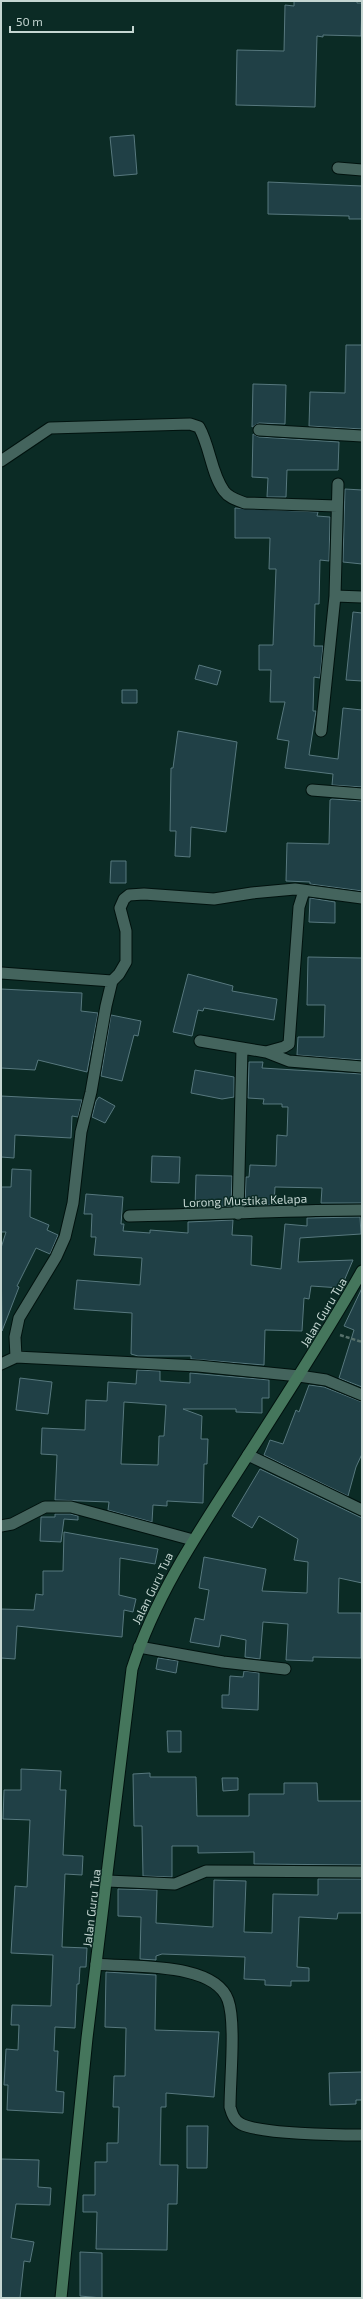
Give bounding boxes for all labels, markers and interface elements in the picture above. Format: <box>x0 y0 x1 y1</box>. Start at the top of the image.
scale bar <box>10 8 133 34</box>
text: 50 m <box>16 14 43 28</box>
street label: Lorong Mustika Kelapa <box>183 1191 307 1209</box>
street label: Jalan Guru Tua <box>297 1275 349 1349</box>
street label: Jalan Guru Tua <box>129 1550 175 1626</box>
street label: Jalan Guru Tua <box>79 1868 103 1948</box>

